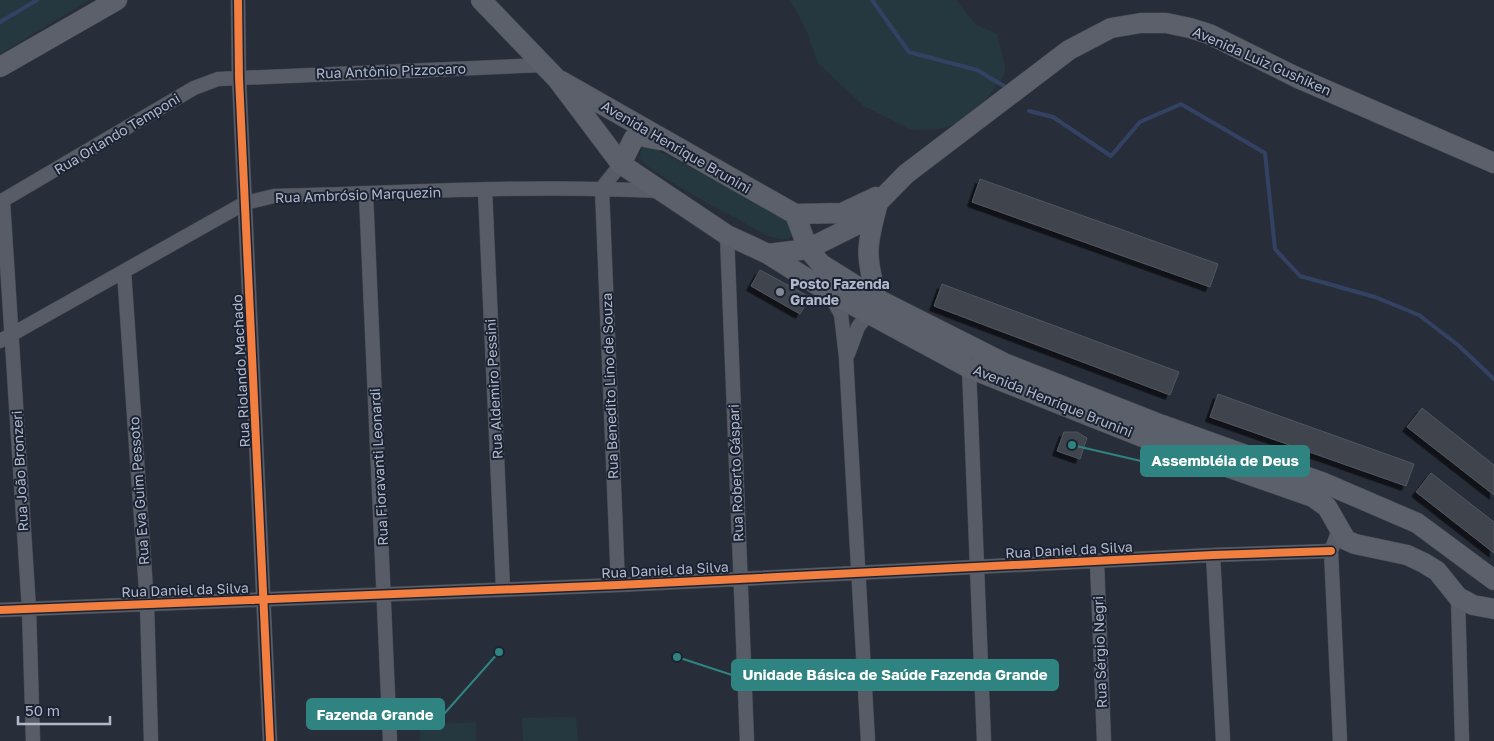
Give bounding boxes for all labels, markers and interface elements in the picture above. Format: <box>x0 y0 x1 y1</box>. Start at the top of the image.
street label: Avenida Luiz Gushiken <box>1190 22 1334 99</box>
street label: Rua Antônio Pizzocaro <box>316 59 466 82</box>
street label: Rua Orlando Temponi <box>51 89 183 178</box>
street label: Avenida Henrique Brunini <box>598 97 754 196</box>
street label: Rua Ambrósio Marquezin <box>275 183 441 206</box>
place label: Posto Fazenda Grande <box>790 275 890 308</box>
marker: Posto Fazenda Grande <box>774 286 786 298</box>
street label: Rua Benedito Lino de Souza <box>598 292 621 480</box>
street label: Rua Riolando Machado <box>228 294 253 448</box>
street label: Rua Aldemiro Pessini <box>481 318 506 460</box>
street label: Avenida Henrique Brunini <box>971 361 1135 440</box>
street label: Rua Fioravanti Leonardi <box>366 388 391 546</box>
street label: Rua Roberto Gáspari <box>725 404 746 542</box>
street label: Rua João Bronzeri <box>8 410 31 532</box>
street label: Rua Eva Guim Pessoto <box>125 416 152 566</box>
callout: Assembléia de Deus <box>1141 446 1309 476</box>
text: Assembléia de Deus <box>1151 451 1299 469</box>
street label: Rua Daniel da Silva <box>1005 538 1133 561</box>
street label: Rua Daniel da Silva <box>601 558 729 581</box>
street label: Rua Daniel da Silva <box>121 579 249 600</box>
street label: Rua Sérgio Negri <box>1089 596 1110 708</box>
callout: Unidade Básica de Saúde Fazenda Grande <box>732 660 1058 690</box>
text: Unidade Básica de Saúde Fazenda Grande <box>742 665 1048 683</box>
scale bar <box>18 694 110 726</box>
callout: Fazenda Grande <box>307 699 444 729</box>
text: 50 m <box>25 701 60 719</box>
text: Fazenda Grande <box>316 705 434 723</box>

